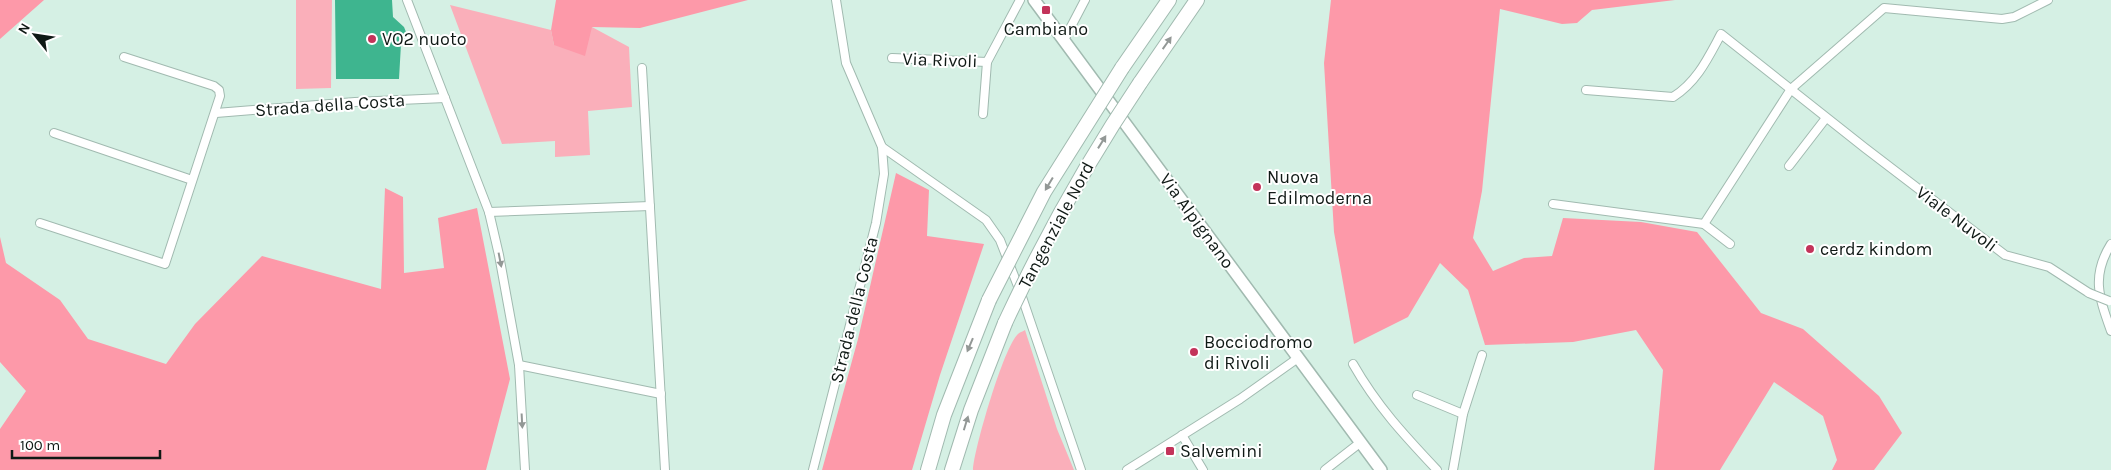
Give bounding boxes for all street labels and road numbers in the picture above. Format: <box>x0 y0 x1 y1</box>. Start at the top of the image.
street label: Via Rivoli <box>902 48 978 72</box>
street label: Strada della Costa <box>254 89 406 121</box>
street label: Tangenziale Nord <box>1013 158 1099 292</box>
street label: Via Alpignano <box>1155 169 1239 273</box>
street label: Viale Nuvoli <box>1912 181 2002 257</box>
street label: Strada della Costa <box>825 235 883 385</box>

